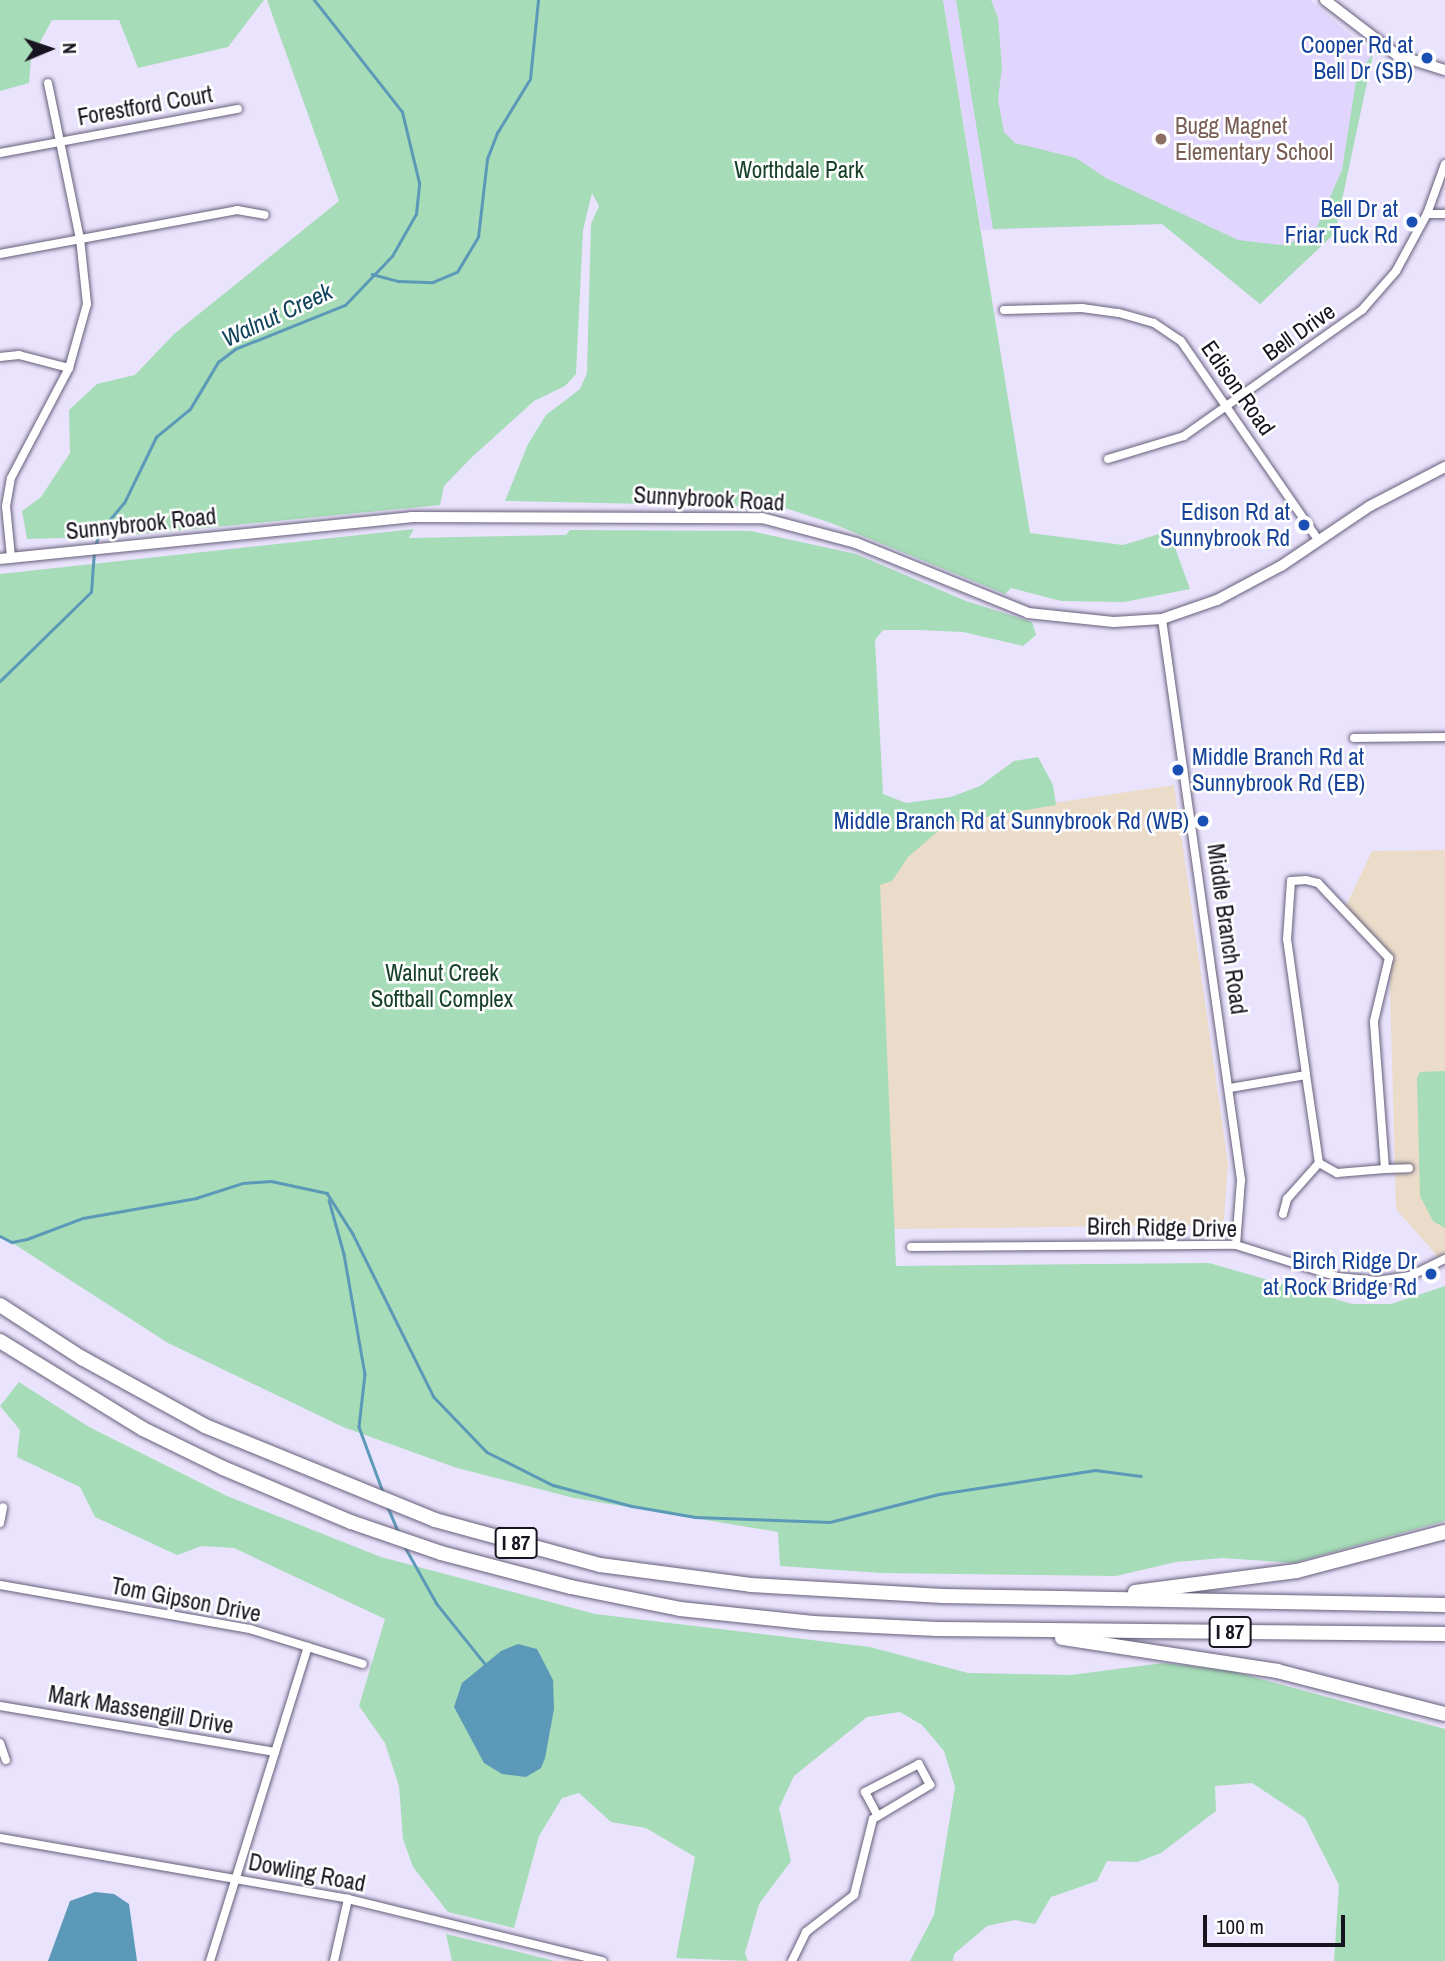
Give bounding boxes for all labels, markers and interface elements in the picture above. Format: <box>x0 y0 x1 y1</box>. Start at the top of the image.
north arrow <box>14 14 84 84</box>
place label: Cooper Rd at Bell Dr (SB) <box>1301 31 1413 85</box>
text: N <box>57 42 83 54</box>
marker: Cooper Rd at Bell Dr (SB) <box>1419 50 1435 66</box>
street label: Forestford Court <box>75 81 215 131</box>
place label: Bugg Magnet Elementary School <box>1175 112 1333 166</box>
marker: Bugg Magnet Elementary School <box>1153 131 1169 147</box>
park label: Worthdale Park <box>734 156 864 184</box>
place label: Bell Dr at Friar Tuck Rd <box>1284 195 1398 249</box>
marker: Bell Dr at Friar Tuck Rd <box>1404 214 1420 230</box>
water label: Walnut Creek <box>217 277 337 353</box>
street label: Bell Drive <box>1258 297 1340 367</box>
street label: Edison Road <box>1195 335 1281 441</box>
street label: Sunnybrook Road <box>633 481 785 517</box>
place label: Edison Rd at Sunnybrook Rd <box>1160 498 1290 552</box>
street label: Sunnybrook Road <box>64 502 218 546</box>
marker: Edison Rd at Sunnybrook Rd <box>1296 517 1312 533</box>
place label: Middle Branch Rd at Sunnybrook Rd (EB) <box>1192 743 1365 797</box>
marker: Middle Branch Rd at Sunnybrook Rd (EB) <box>1170 762 1186 778</box>
place label: Middle Branch Rd at Sunnybrook Rd (WB) <box>834 807 1189 835</box>
marker: Middle Branch Rd at Sunnybrook Rd (WB) <box>1195 813 1211 829</box>
street label: Middle Branch Road <box>1201 842 1253 1016</box>
park label: Walnut Creek Softball Complex <box>371 959 513 1013</box>
street label: Birch Ridge Drive <box>1087 1213 1237 1243</box>
place label: Birch Ridge Dr at Rock Bridge Rd <box>1263 1247 1417 1301</box>
marker: Birch Ridge Dr at Rock Bridge Rd <box>1423 1266 1439 1282</box>
road number: I 87 <box>493 1526 539 1560</box>
street label: Tom Gipson Drive <box>109 1572 263 1628</box>
road number: I 87 <box>1207 1614 1253 1650</box>
street label: Mark Massengill Drive <box>46 1680 236 1740</box>
street label: Dowling Road <box>246 1848 368 1898</box>
scale bar <box>1207 1902 1349 1946</box>
text: 100 m <box>1216 1912 1264 1941</box>

